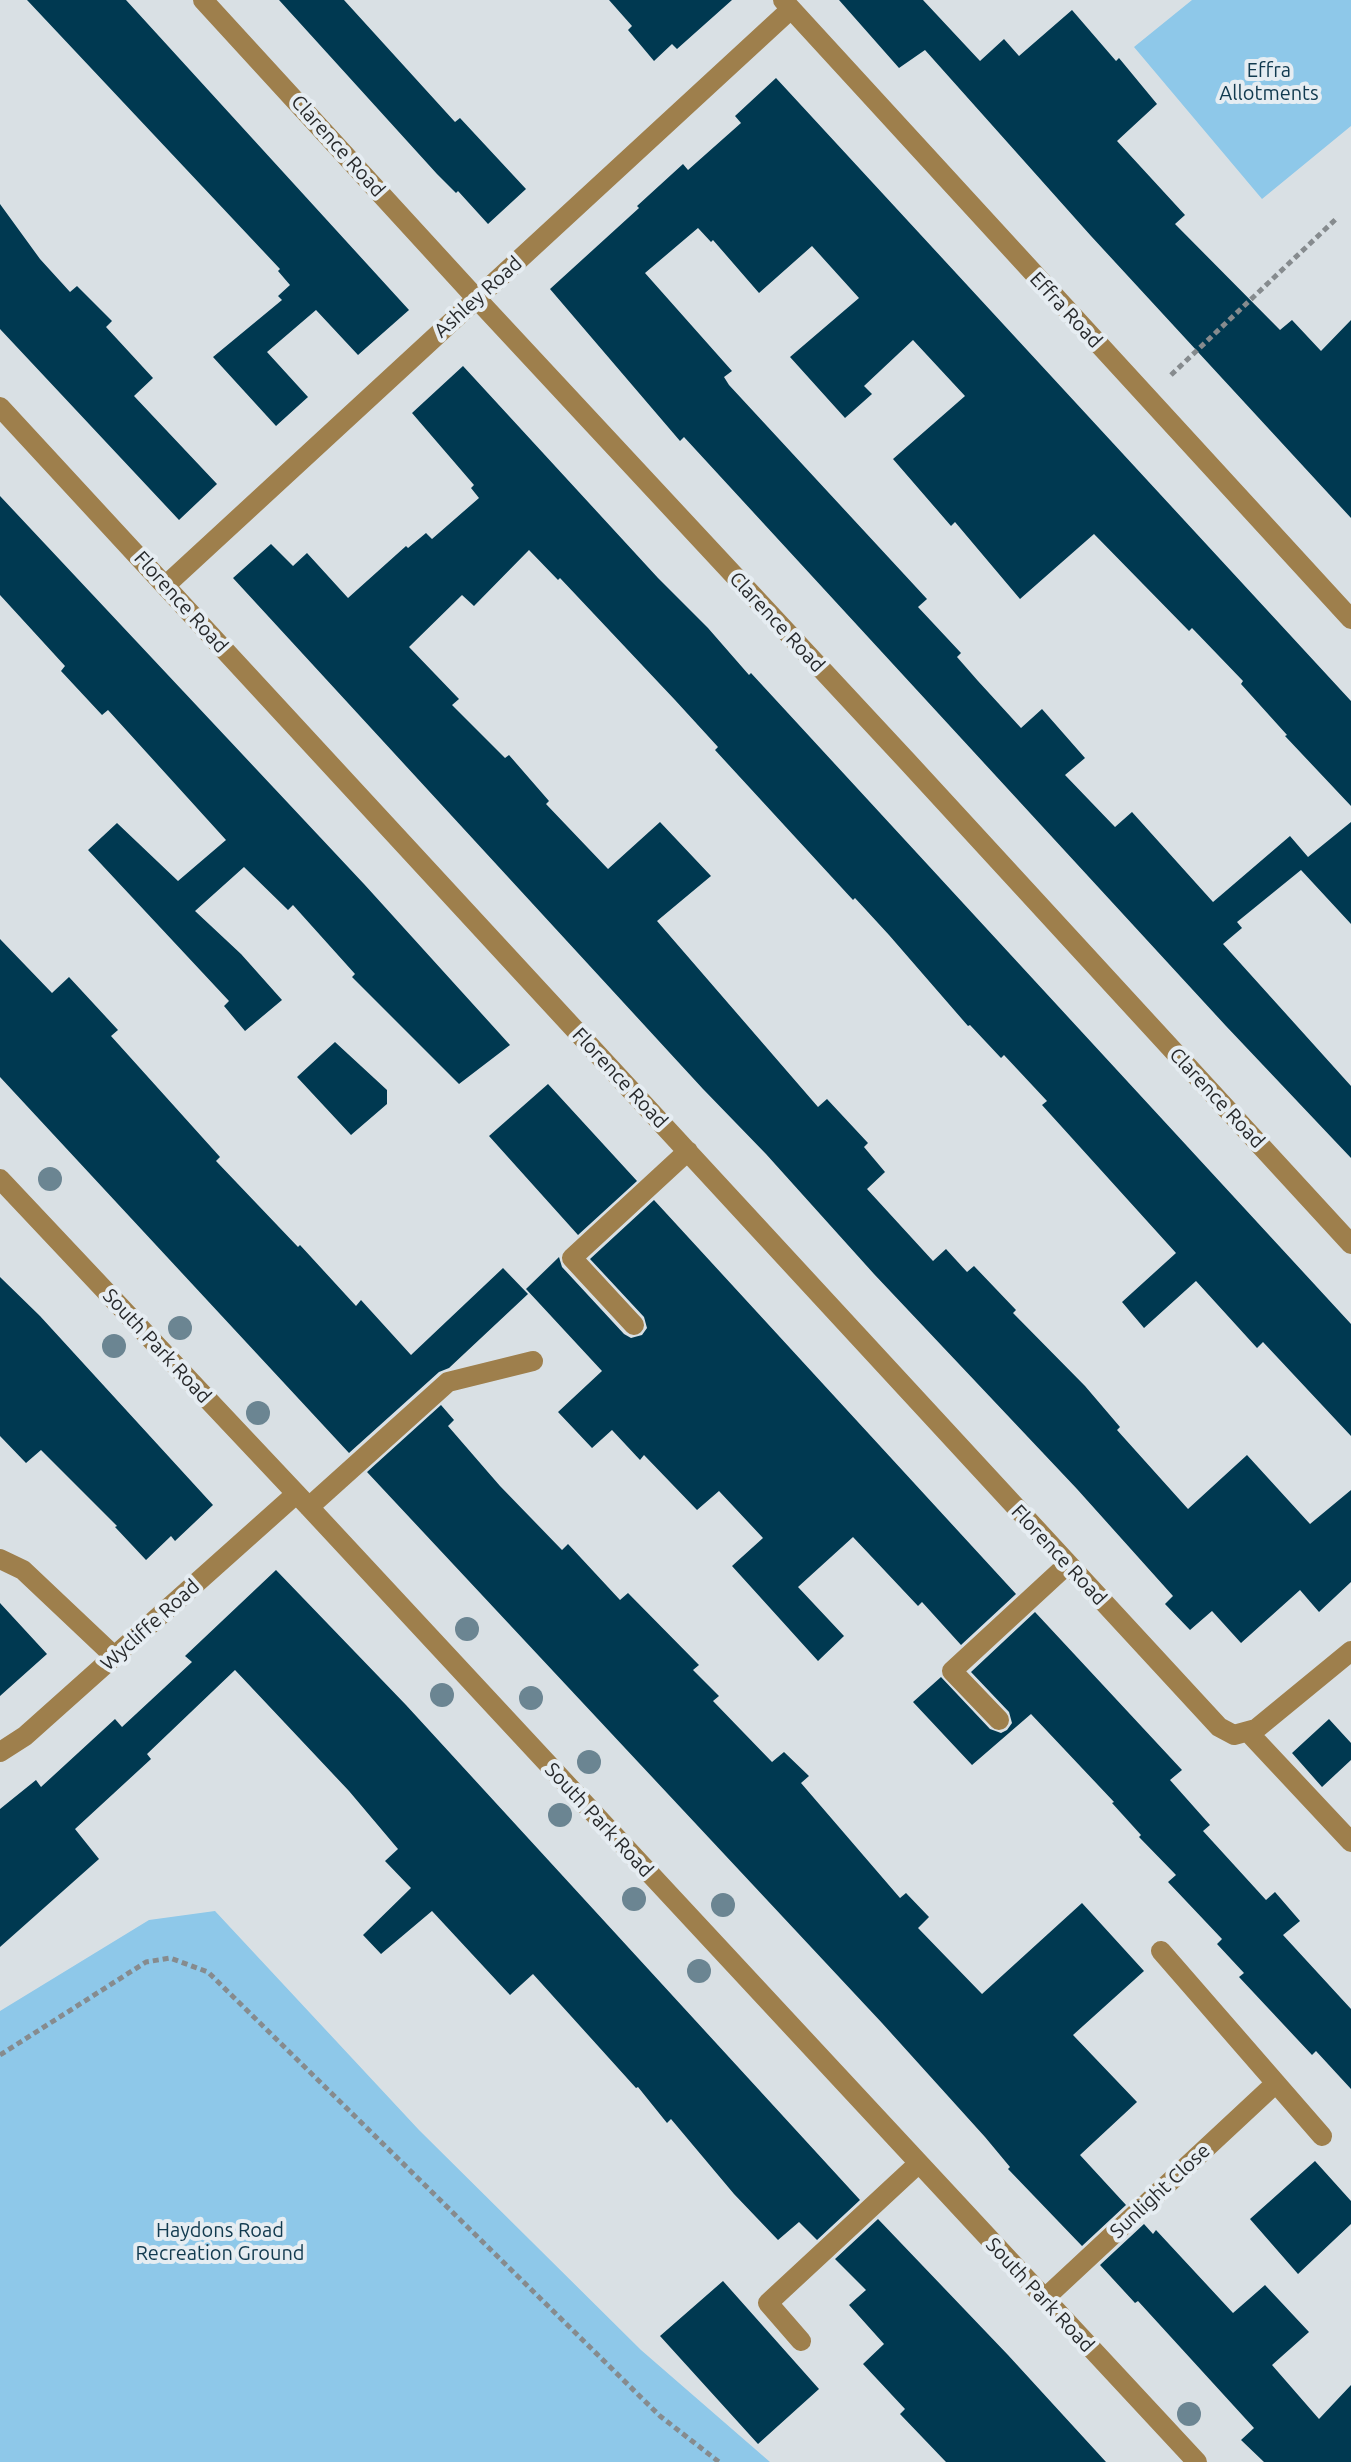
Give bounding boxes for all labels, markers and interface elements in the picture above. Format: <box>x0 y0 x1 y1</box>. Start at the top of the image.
park label: Effra Allotments <box>1219 58 1319 105</box>
street label: Clarence Road <box>286 90 390 202</box>
street label: Ashley Road <box>429 251 527 343</box>
street label: Effra Road <box>1025 267 1107 353</box>
street label: Florence Road <box>129 546 233 658</box>
street label: Clarence Road <box>724 567 830 677</box>
street label: Florence Road <box>567 1023 673 1133</box>
street label: Clarence Road <box>1164 1043 1270 1153</box>
street label: South Park Road <box>98 1284 216 1408</box>
street label: Florence Road <box>1006 1500 1112 1610</box>
street label: Wycliffe Road <box>96 1574 204 1676</box>
street label: South Park Road <box>540 1758 658 1882</box>
street label: Sunlight Close <box>1105 2139 1215 2243</box>
park label: Haydons Road Recreation Ground <box>135 2218 305 2265</box>
street label: South Park Road <box>981 2233 1099 2357</box>

